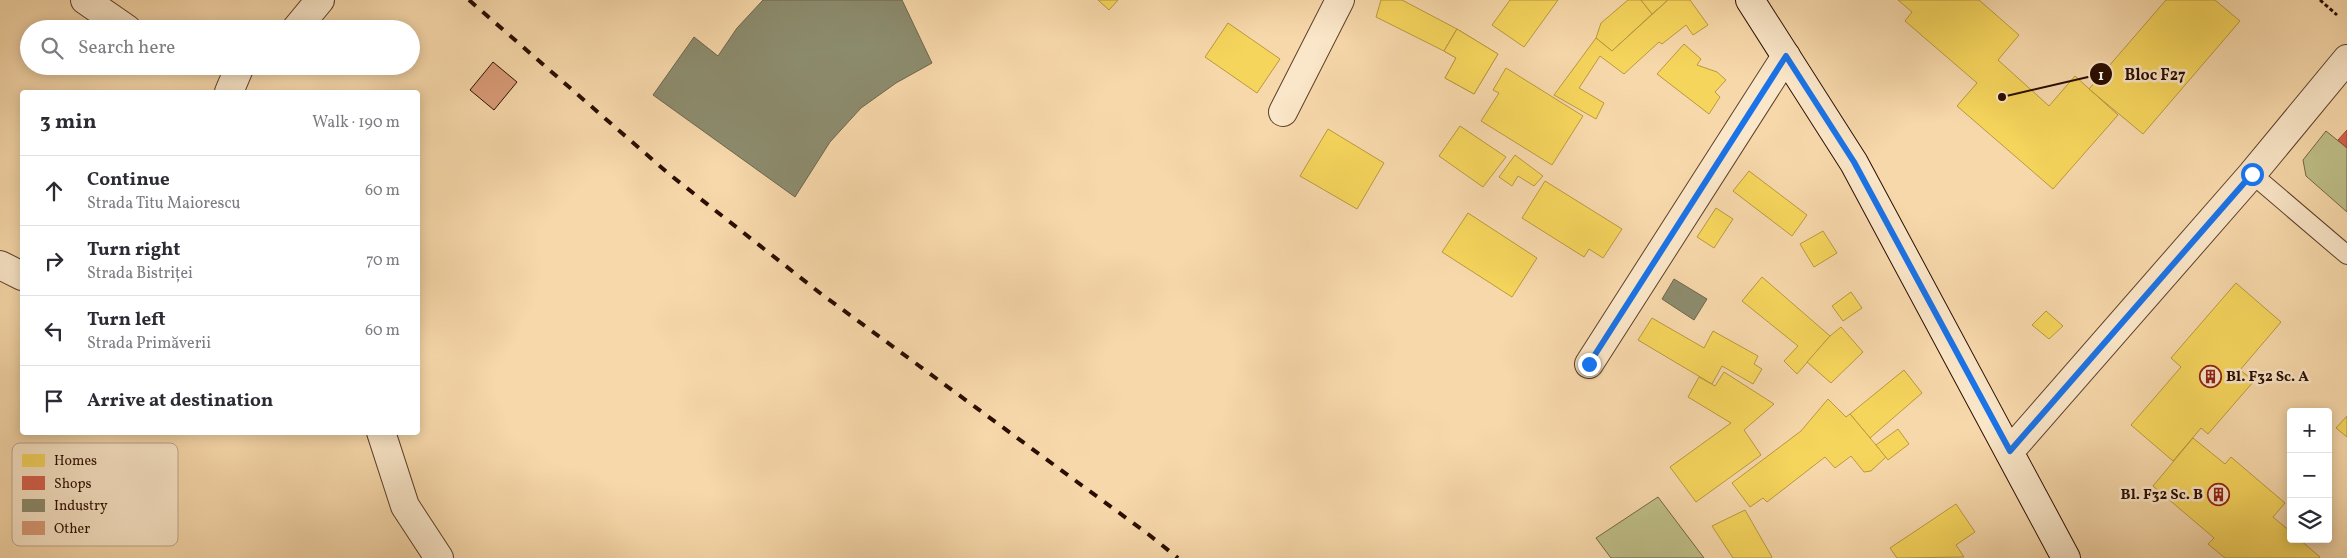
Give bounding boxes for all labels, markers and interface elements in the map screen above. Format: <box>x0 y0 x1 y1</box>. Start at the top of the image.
search box <box>20 20 420 75</box>
icon: search <box>38 34 66 62</box>
text: Search here <box>78 35 175 61</box>
callout: Bloc F27 <box>2089 59 2195 90</box>
text: Bloc F27 <box>2124 65 2186 87</box>
text: 1 <box>2098 66 2104 87</box>
text: 3 min <box>40 108 96 137</box>
text: Walk · 190 m <box>312 112 400 134</box>
route start <box>2241 163 2264 186</box>
text: Continue <box>87 167 170 193</box>
icon: ahead <box>40 177 68 205</box>
text: 60 m <box>365 180 400 202</box>
text: Strada Titu Maiorescu <box>87 193 241 215</box>
text: Turn right <box>87 237 180 263</box>
icon: right <box>40 247 68 275</box>
text: 70 m <box>366 250 400 272</box>
text: Strada Bistriței <box>87 263 193 285</box>
text: Turn left <box>87 307 166 333</box>
icon: left <box>40 317 68 345</box>
text: 60 m <box>365 320 400 342</box>
text: Strada Primăverii <box>87 333 211 355</box>
route end <box>1578 353 1601 376</box>
building icon: Bl. F32 Sc. A <box>2198 364 2222 388</box>
place label: Bl. F32 Sc. A <box>2226 367 2309 388</box>
icon: arrive <box>40 387 68 415</box>
text: Arrive at destination <box>87 388 273 414</box>
map controls <box>2287 408 2332 543</box>
button: + <box>2287 408 2332 453</box>
legend <box>12 443 178 546</box>
text: Homes <box>54 452 97 471</box>
button: − <box>2287 453 2332 498</box>
text: Shops <box>54 475 92 494</box>
building icon: Bl. F32 Sc. B <box>2207 482 2231 506</box>
place label: Bl. F32 Sc. B <box>2121 485 2203 506</box>
text: Industry <box>54 497 108 516</box>
button: layers <box>2287 498 2332 543</box>
text: Other <box>54 520 90 539</box>

